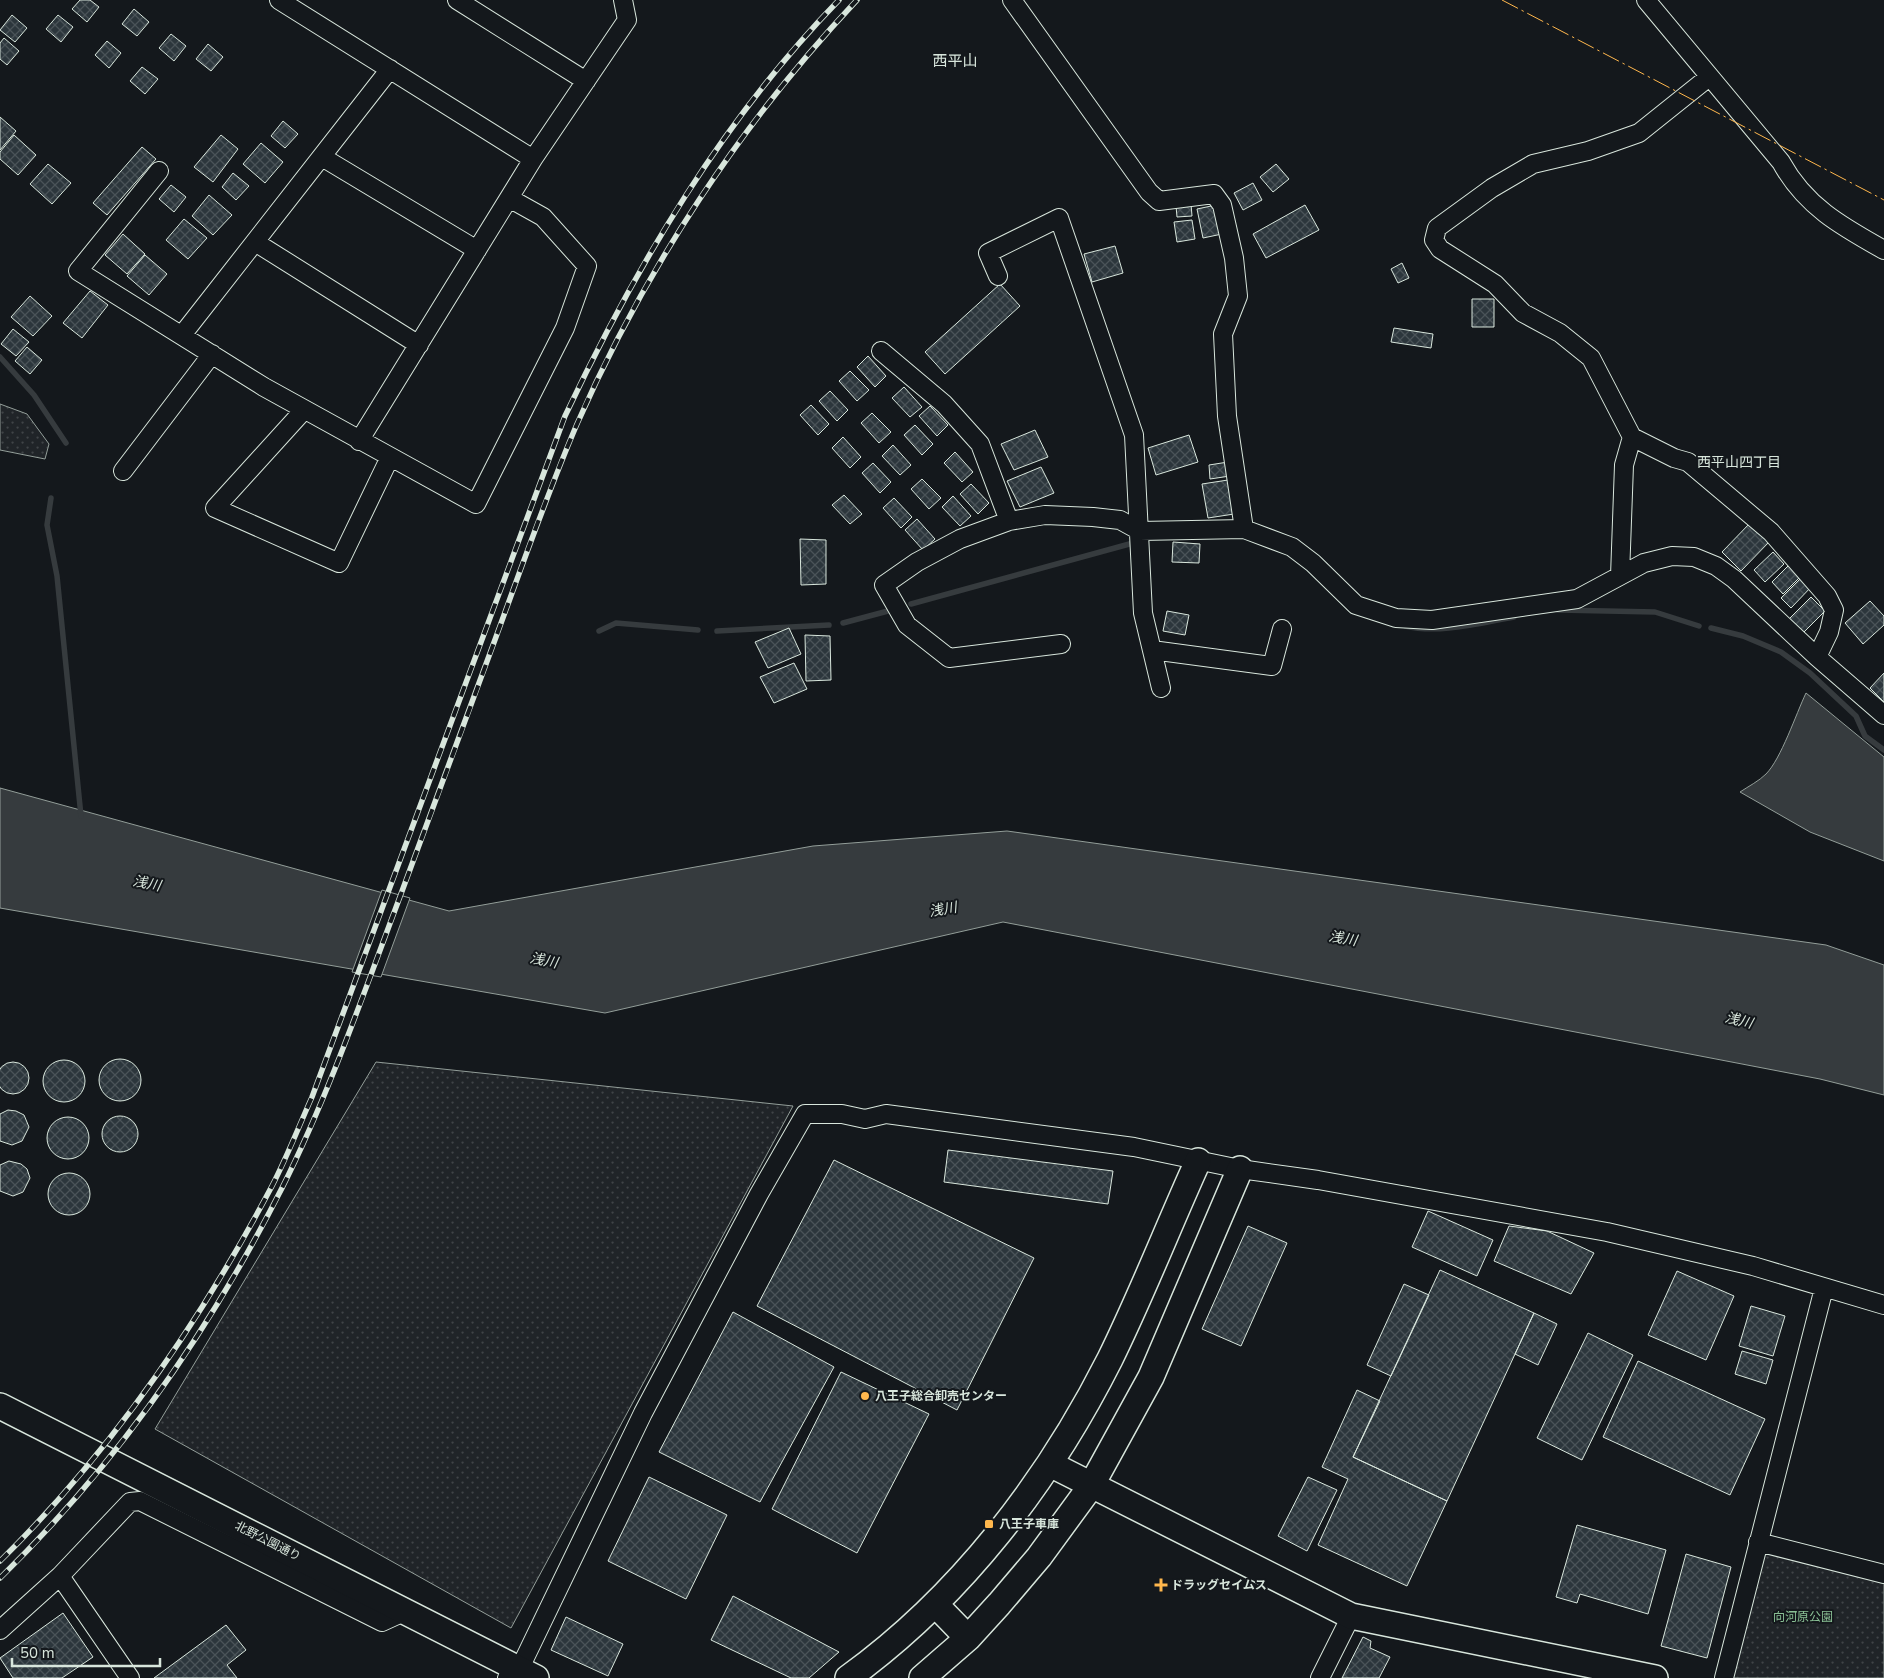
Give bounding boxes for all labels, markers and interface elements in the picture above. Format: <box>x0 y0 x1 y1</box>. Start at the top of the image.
district label: 西平山 <box>932 51 978 71</box>
district label: 西平山四丁目 <box>1697 453 1781 472</box>
water label: 浅川 <box>131 871 164 896</box>
water label: 浅川 <box>928 897 960 921</box>
water label: 浅川 <box>1327 927 1360 951</box>
water label: 浅川 <box>528 948 561 973</box>
water label: 浅川 <box>1723 1008 1757 1034</box>
place label: 八王子総合卸売センター <box>875 1388 1007 1404</box>
marker: 八王子総合卸売センター <box>859 1390 871 1402</box>
place label: 八王子車庫 <box>999 1516 1059 1532</box>
street label: 北野公園通り <box>232 1518 304 1564</box>
marker: 八王子車庫 <box>983 1518 995 1530</box>
place label: ドラッグセイムス <box>1171 1577 1267 1593</box>
marker: ドラッグセイムス <box>1155 1579 1167 1591</box>
park label: 向河原公園 <box>1773 1609 1833 1625</box>
scale bar <box>12 1636 160 1668</box>
text: 50 m <box>20 1643 55 1663</box>

